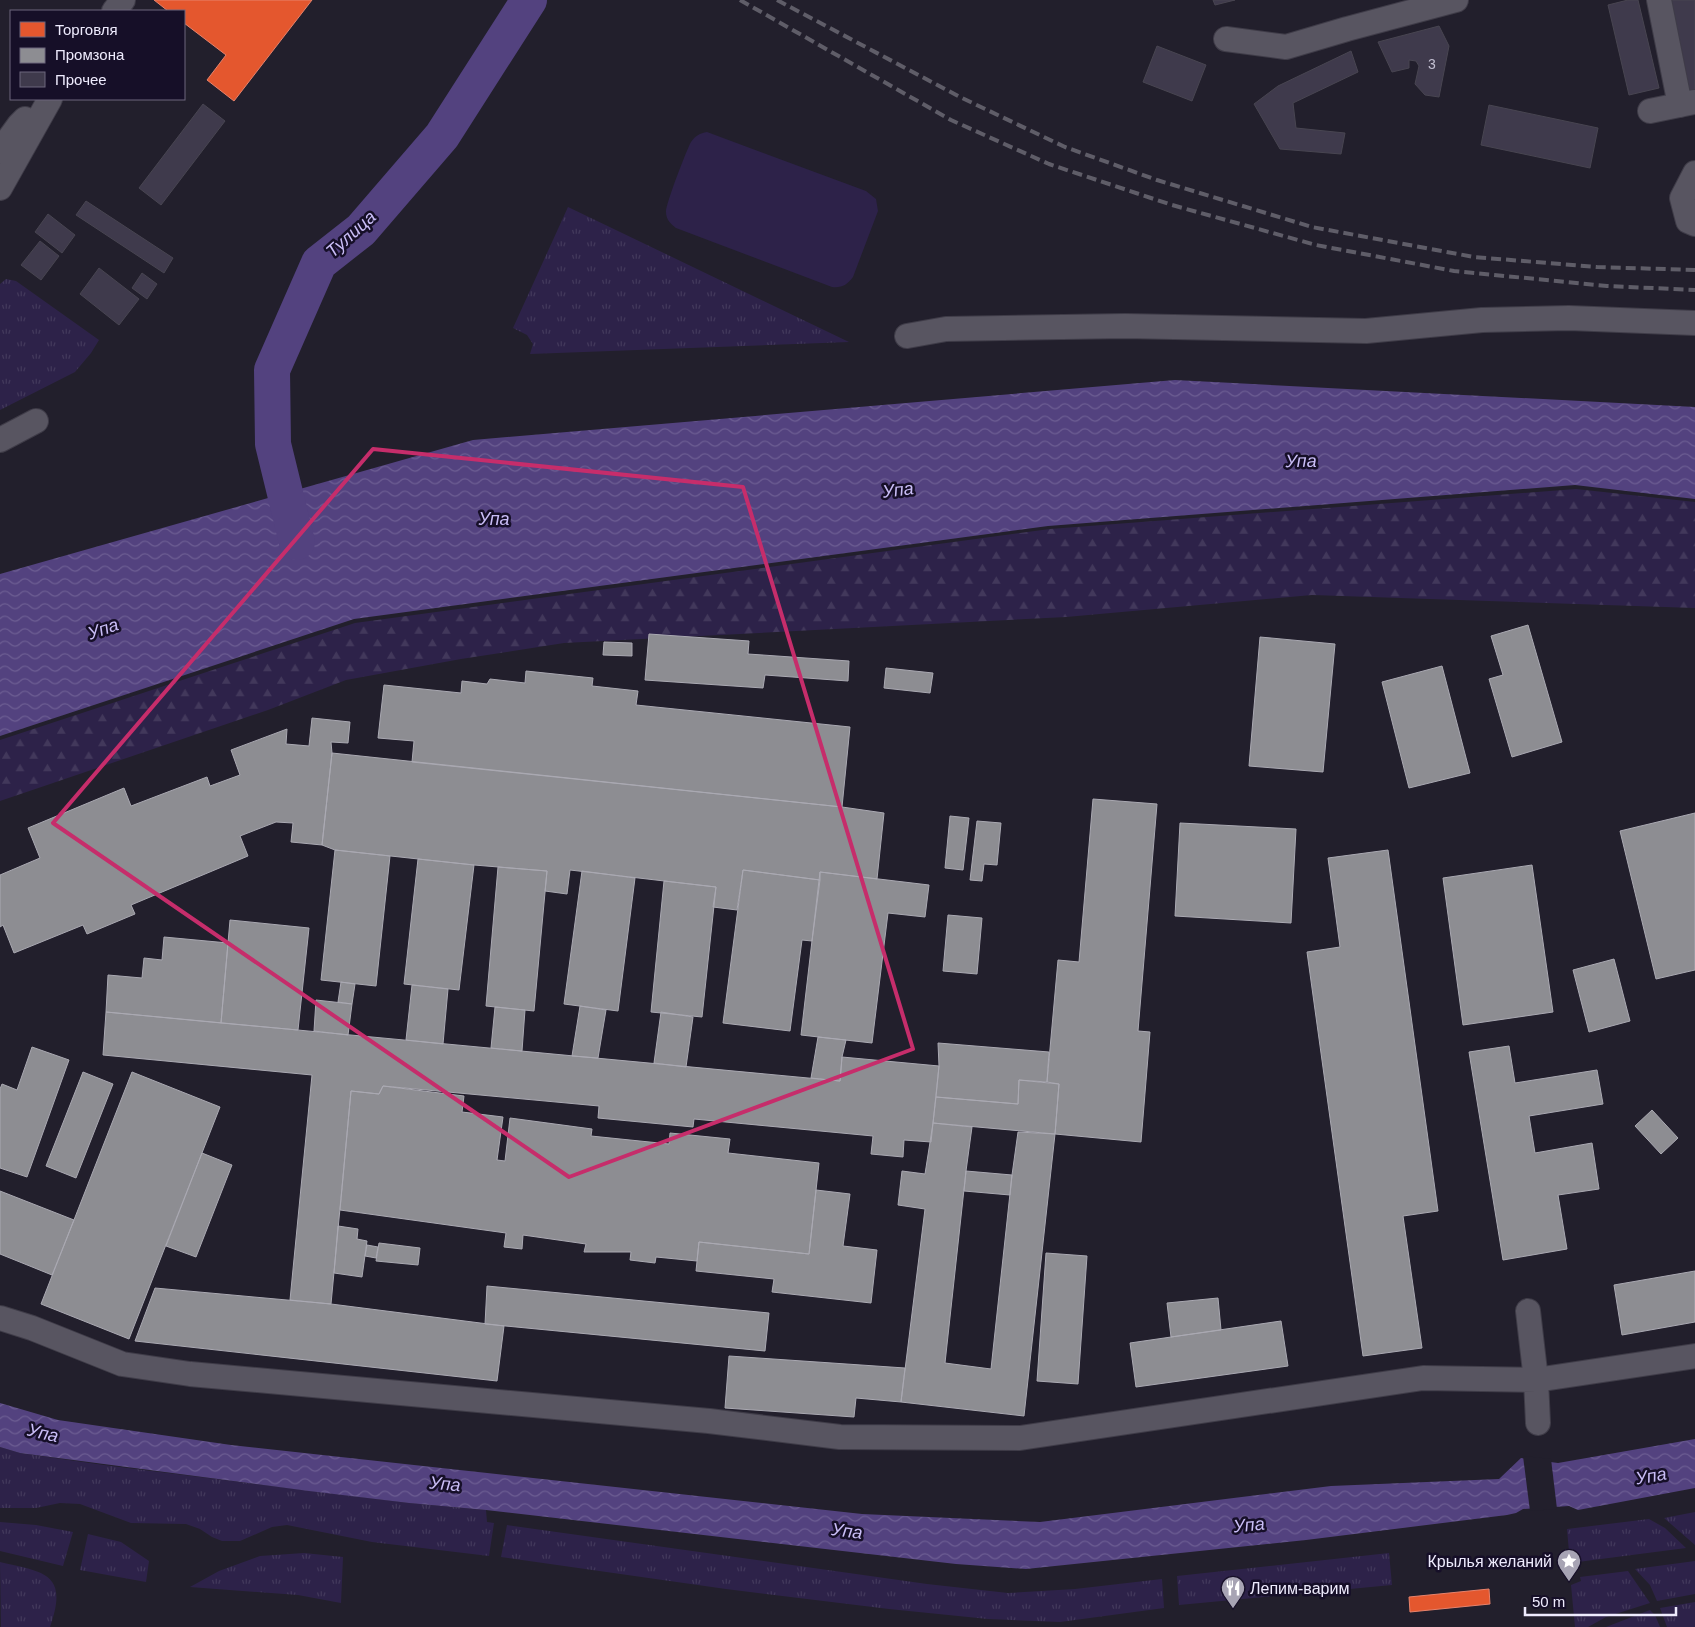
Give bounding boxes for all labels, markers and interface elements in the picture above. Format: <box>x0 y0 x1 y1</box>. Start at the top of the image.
legend <box>10 10 185 100</box>
text: Торговля <box>55 21 118 38</box>
text: Промзона <box>55 46 125 63</box>
house number: 3 <box>1428 56 1436 72</box>
text: Прочее <box>55 71 107 88</box>
water label: Тулица <box>322 207 380 261</box>
water label: Упа <box>1284 451 1317 471</box>
water label: Упа <box>880 478 915 502</box>
water label: Упа <box>477 509 510 529</box>
water label: Упа <box>84 614 121 644</box>
water label: Упа <box>25 1420 60 1446</box>
water label: Упа <box>1633 1463 1668 1489</box>
water label: Упа <box>428 1473 461 1495</box>
water label: Упа <box>1231 1513 1266 1537</box>
water label: Упа <box>829 1519 864 1543</box>
place icon: Крылья желаний <box>1556 1548 1582 1582</box>
place label: Крылья желаний <box>1427 1553 1552 1570</box>
restaurant icon: Лепим-варим <box>1220 1575 1246 1609</box>
place label: Лепим-варим <box>1250 1580 1349 1597</box>
scale bar <box>1525 1584 1676 1616</box>
text: 50 m <box>1532 1593 1565 1610</box>

